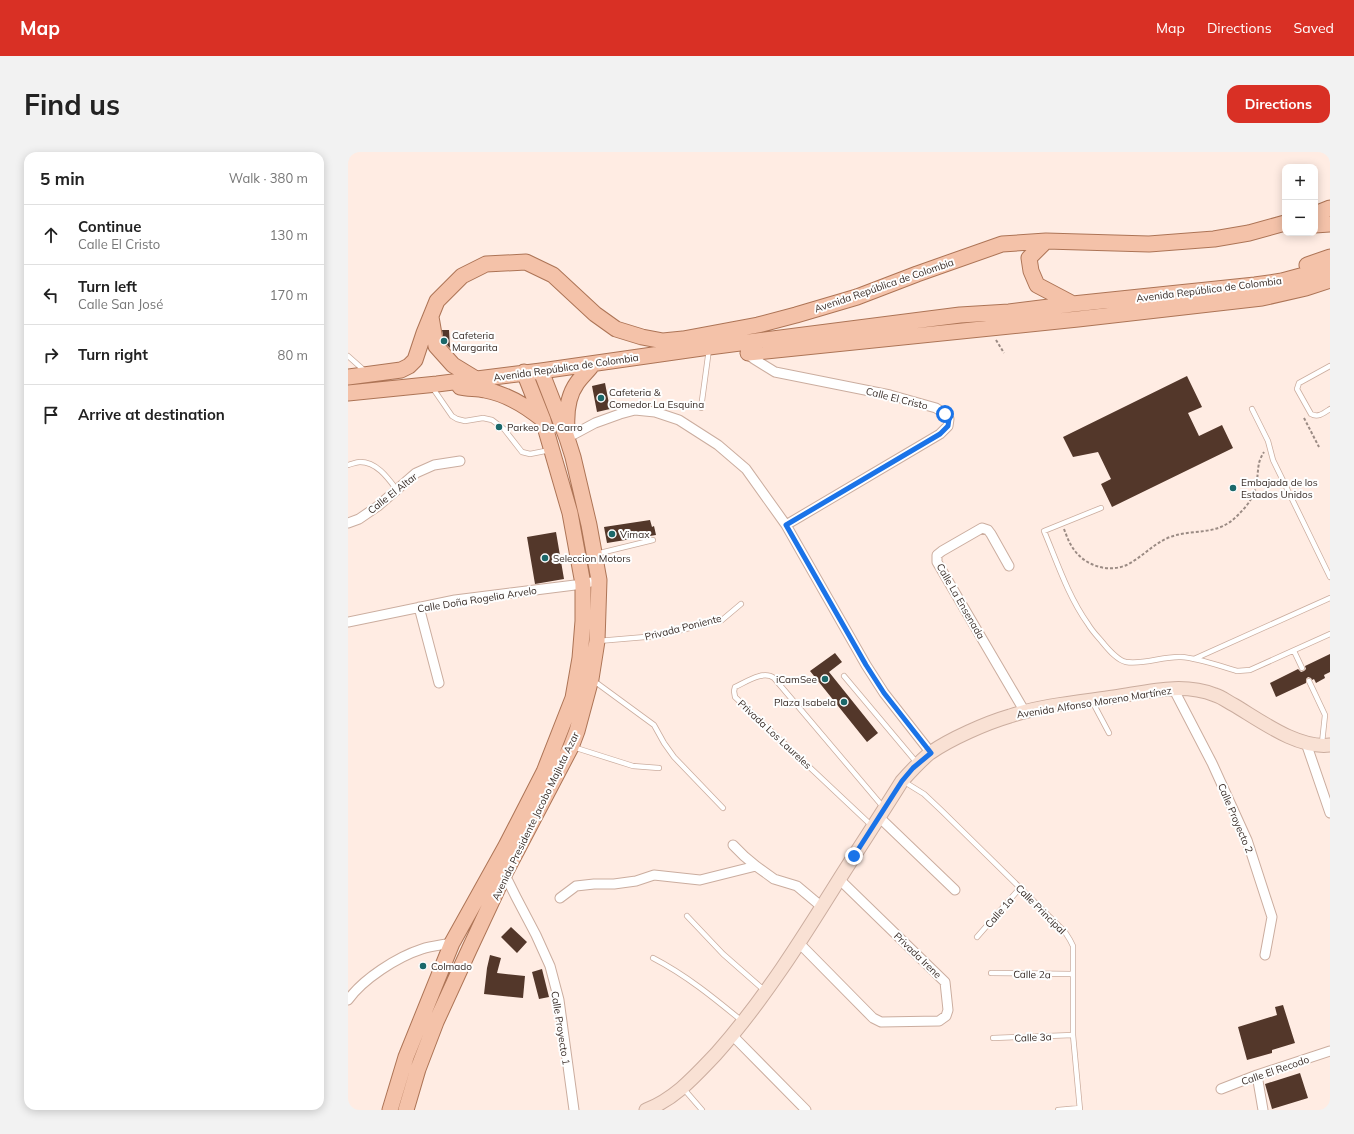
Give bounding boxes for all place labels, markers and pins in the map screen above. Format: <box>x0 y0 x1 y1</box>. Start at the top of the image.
place label: Cafeteria Margarita <box>452 329 498 354</box>
marker: Cafeteria Margarita <box>439 336 449 346</box>
place label: Cafeteria & Comedor La Esquina <box>609 386 704 411</box>
marker: Cafeteria & Comedor La Esquina <box>596 393 606 403</box>
place label: Parkeo De Carro <box>507 421 583 434</box>
marker: Parkeo De Carro <box>494 422 504 432</box>
place label: Embajada de los Estados Unidos <box>1241 476 1318 501</box>
marker: Embajada de los Estados Unidos <box>1228 483 1238 493</box>
place label: Vimax <box>620 528 650 541</box>
marker: Vimax <box>607 529 617 539</box>
place label: Seleccion Motors <box>553 552 631 565</box>
marker: Seleccion Motors <box>540 553 550 563</box>
place label: iCamSee <box>776 673 817 686</box>
marker: iCamSee <box>820 674 830 684</box>
place label: Plaza Isabela <box>774 696 836 709</box>
marker: Plaza Isabela <box>839 697 849 707</box>
place label: Colmado <box>431 960 472 973</box>
marker: Colmado <box>418 961 428 971</box>

